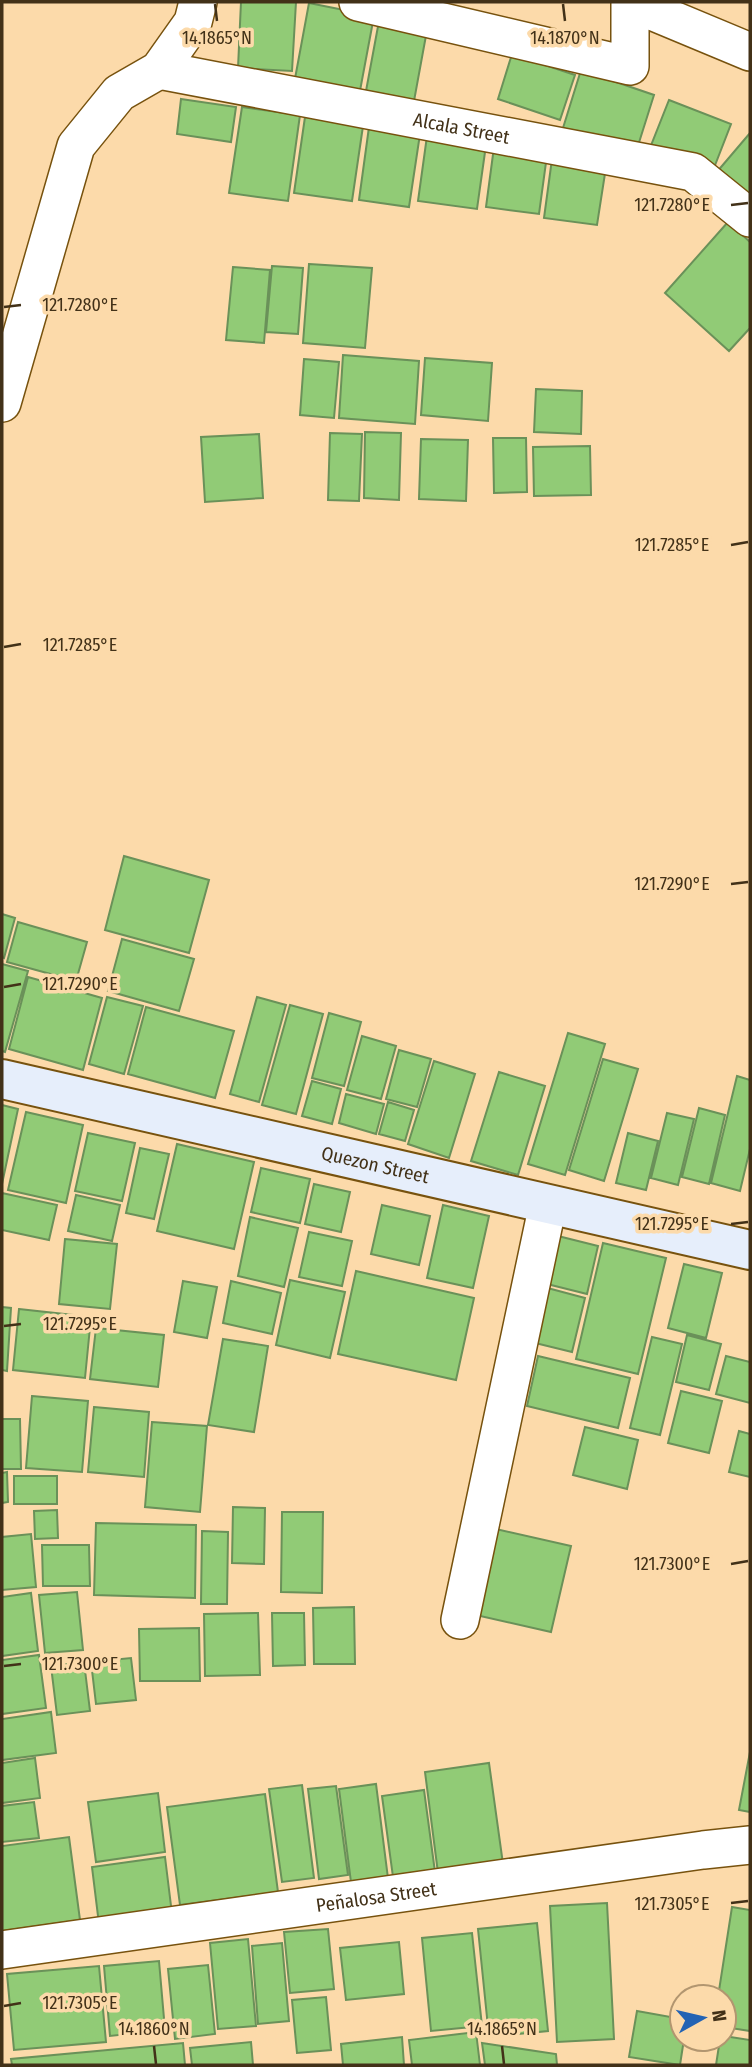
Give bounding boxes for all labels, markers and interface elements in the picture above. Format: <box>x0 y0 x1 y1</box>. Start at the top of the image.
text: 14.1865°N <box>182 27 252 49</box>
text: 14.1870°N <box>530 27 600 49</box>
street label: Alcala Street <box>412 107 512 148</box>
text: 121.7280°E <box>634 194 710 216</box>
text: 121.7280°E <box>42 294 118 316</box>
text: 121.7285°E <box>635 534 709 556</box>
text: 121.7285°E <box>43 634 117 656</box>
text: 121.7290°E <box>634 873 710 895</box>
text: 121.7290°E <box>42 973 118 995</box>
street label: Quezon Street <box>319 1141 432 1188</box>
text: 121.7295°E <box>635 1213 709 1235</box>
text: 121.7295°E <box>43 1313 117 1335</box>
text: 121.7300°E <box>634 1553 710 1575</box>
text: 121.7300°E <box>42 1653 118 1675</box>
street label: Peñalosa Street <box>315 1877 439 1917</box>
text: 121.7305°E <box>634 1893 710 1915</box>
north arrow <box>668 1983 738 2053</box>
text: 121.7305°E <box>42 1992 118 2014</box>
text: N <box>707 2008 732 2023</box>
text: 14.1860°N <box>118 2018 190 2040</box>
text: 14.1865°N <box>467 2018 537 2040</box>

